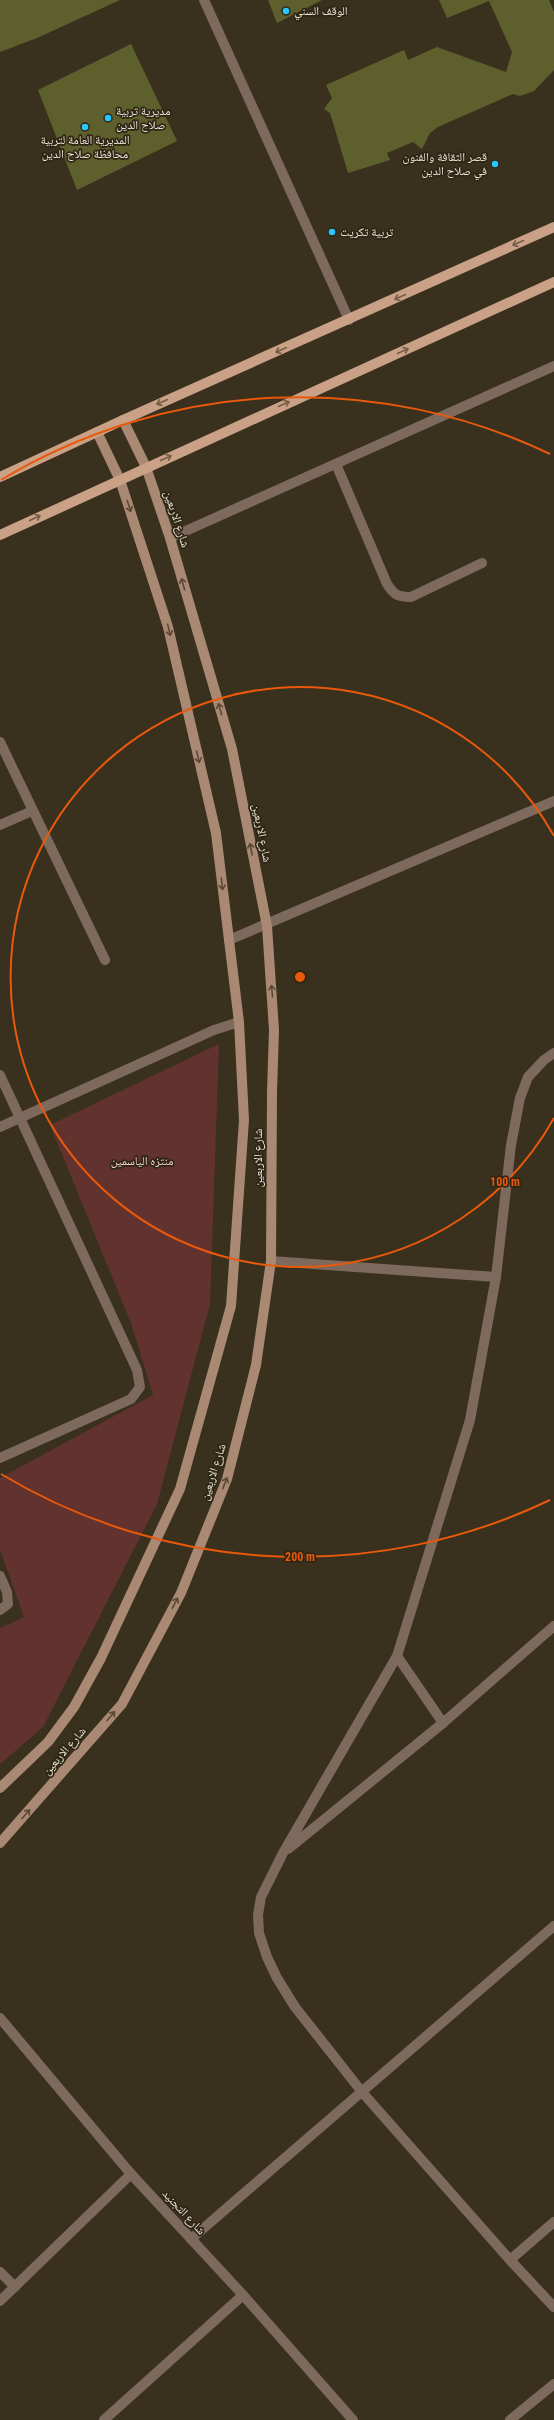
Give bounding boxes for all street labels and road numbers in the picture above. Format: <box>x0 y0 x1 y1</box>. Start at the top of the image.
street label: شارع الاربعين <box>160 489 193 550</box>
street label: شارع الاربعين <box>249 803 275 864</box>
street label: شارع الاربعين <box>251 1128 266 1187</box>
street label: شارع الاربعين <box>197 1442 230 1502</box>
street label: شارع الاربعين <box>39 1724 89 1778</box>
street label: شارع التجنيد <box>159 2186 209 2238</box>

